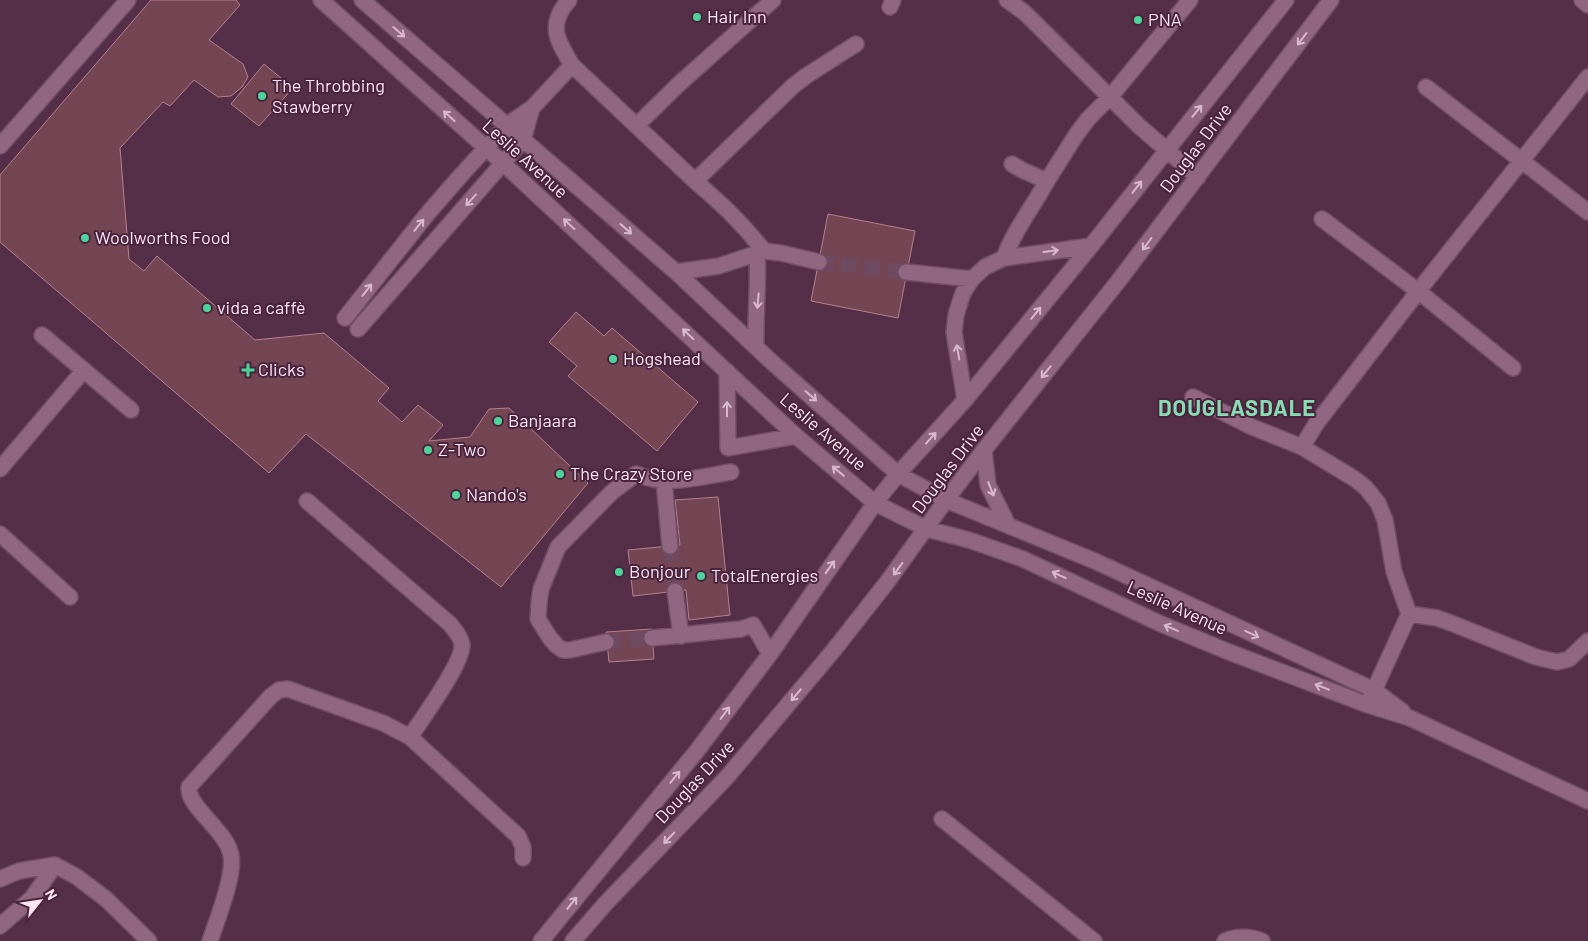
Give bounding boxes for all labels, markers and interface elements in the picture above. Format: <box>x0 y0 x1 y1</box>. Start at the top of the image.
place label: Hair Inn <box>707 5 767 27</box>
place label: PNA <box>1148 8 1182 30</box>
marker: Hair Inn <box>691 11 703 23</box>
marker: PNA <box>1132 14 1144 26</box>
one-way arrow <box>392 26 405 37</box>
one-way arrow <box>1297 32 1307 46</box>
place label: The Throbbing Stawberry <box>272 74 385 117</box>
marker: The Throbbing Stawberry <box>256 90 268 102</box>
street label: Douglas Drive <box>1155 98 1236 196</box>
one-way arrow <box>1192 105 1203 118</box>
one-way arrow <box>443 110 456 122</box>
street label: Leslie Avenue <box>478 114 573 202</box>
one-way arrow <box>1132 180 1142 194</box>
one-way arrow <box>465 193 477 206</box>
one-way arrow <box>562 218 575 230</box>
one-way arrow <box>413 219 424 232</box>
one-way arrow <box>620 223 633 235</box>
place label: Woolworths Food <box>95 226 230 248</box>
marker: Woolworths Food <box>79 232 91 244</box>
one-way arrow <box>1142 237 1152 251</box>
one-way arrow <box>1042 246 1058 256</box>
one-way arrow <box>361 284 372 297</box>
one-way arrow <box>753 292 762 308</box>
place label: vida a caffè <box>217 296 306 318</box>
marker: vida a caffè <box>201 302 213 314</box>
one-way arrow <box>1030 307 1041 320</box>
one-way arrow <box>682 328 694 340</box>
one-way arrow <box>952 344 962 360</box>
place label: Hogshead <box>623 347 701 369</box>
marker: Hogshead <box>607 353 619 365</box>
place label: Clicks <box>258 358 305 380</box>
marker: Clicks <box>242 364 254 376</box>
one-way arrow <box>1041 365 1052 378</box>
street label: Leslie Avenue <box>776 388 871 475</box>
one-way arrow <box>804 390 817 402</box>
district label: DOUGLASDALE <box>1158 394 1316 420</box>
one-way arrow <box>722 402 732 418</box>
place label: Banjaara <box>508 409 577 431</box>
marker: Banjaara <box>492 415 504 427</box>
street label: Douglas Drive <box>907 419 988 517</box>
one-way arrow <box>925 431 937 444</box>
place label: Z-Two <box>438 438 486 460</box>
marker: Z-Two <box>422 444 434 456</box>
place label: The Crazy Store <box>570 462 692 484</box>
one-way arrow <box>832 466 845 477</box>
marker: The Crazy Store <box>554 468 566 480</box>
one-way arrow <box>987 481 996 496</box>
place label: Nando's <box>466 483 527 505</box>
marker: Nando's <box>450 489 462 501</box>
place label: Bonjour <box>629 560 691 582</box>
one-way arrow <box>825 560 835 574</box>
one-way arrow <box>893 561 903 575</box>
place label: TotalEnergies <box>711 564 818 586</box>
marker: Bonjour <box>613 566 625 578</box>
marker: TotalEnergies <box>695 570 707 582</box>
one-way arrow <box>1052 570 1067 579</box>
street label: Leslie Avenue <box>1124 575 1231 639</box>
one-way arrow <box>1164 623 1179 632</box>
one-way arrow <box>1244 630 1259 639</box>
one-way arrow <box>1315 682 1330 691</box>
one-way arrow <box>791 688 802 701</box>
one-way arrow <box>720 706 730 720</box>
street label: Douglas Drive <box>650 735 738 828</box>
one-way arrow <box>669 771 680 784</box>
one-way arrow <box>663 832 675 844</box>
north arrow <box>15 876 65 926</box>
text: N <box>42 886 61 903</box>
one-way arrow <box>567 897 578 910</box>

